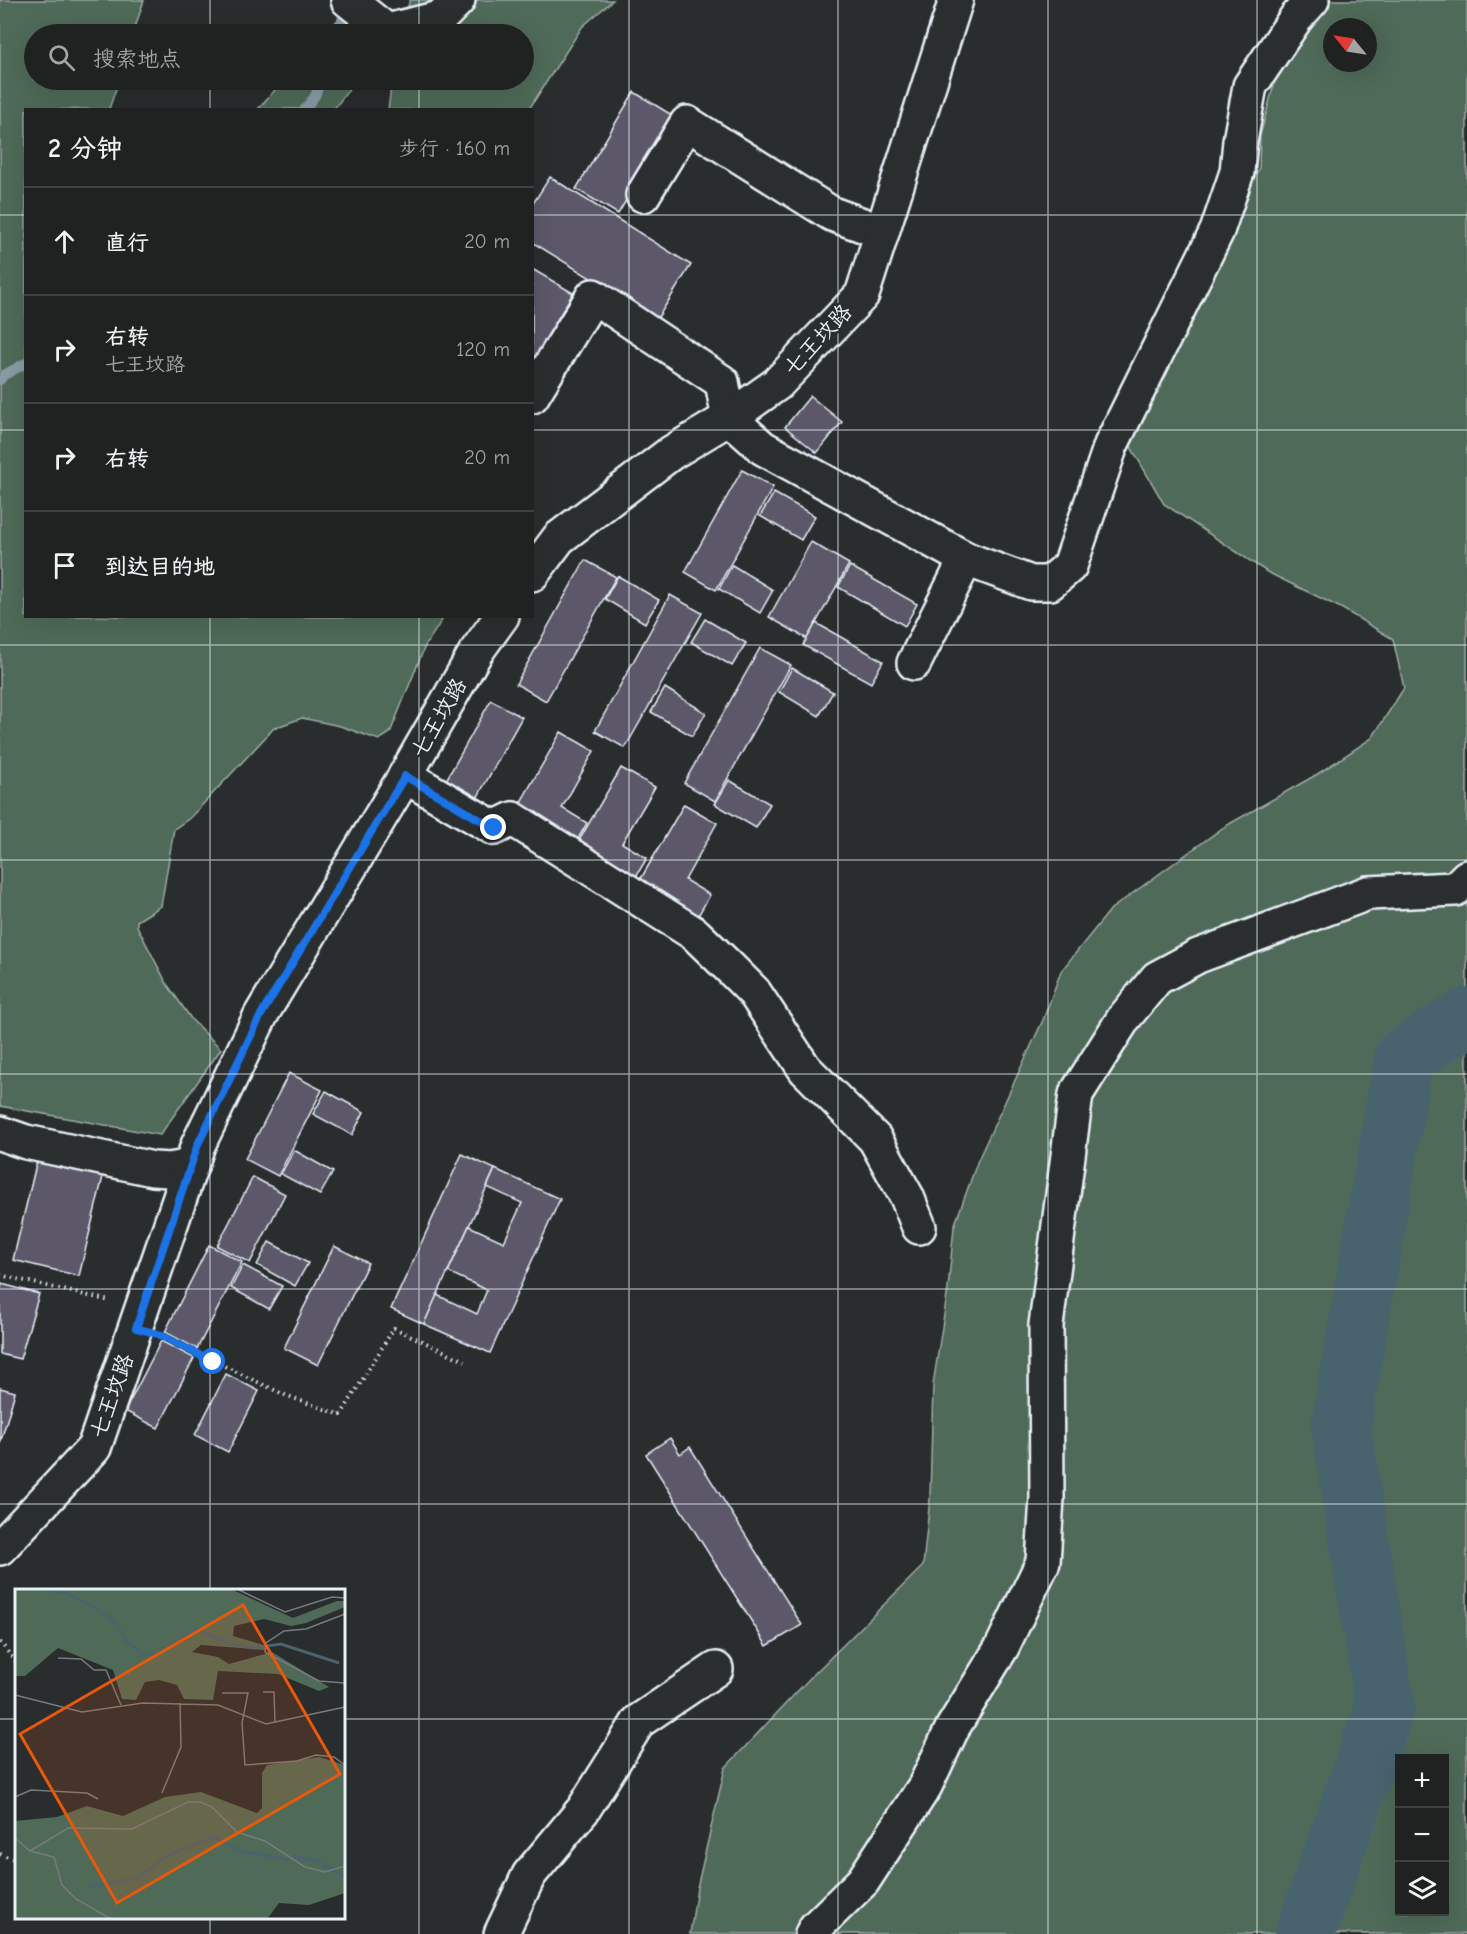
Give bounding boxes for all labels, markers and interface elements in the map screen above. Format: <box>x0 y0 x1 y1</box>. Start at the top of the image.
north arrow <box>1323 18 1377 72</box>
search box <box>24 24 534 90</box>
icon: search <box>45 41 78 74</box>
text: 搜索地点 <box>93 46 181 72</box>
text: 2 分钟 <box>48 134 122 164</box>
text: 步行 · 160 m <box>399 137 510 160</box>
icon: ahead <box>48 225 81 258</box>
text: 直行 <box>105 230 149 256</box>
text: 20 m <box>464 230 510 253</box>
street label: 七王坟路 <box>778 299 858 381</box>
text: 右转 <box>105 324 149 350</box>
icon: right <box>48 333 81 366</box>
text: 120 m <box>456 338 510 361</box>
text: 七王坟路 <box>105 353 185 376</box>
icon: right <box>48 441 81 474</box>
text: 右转 <box>105 446 149 472</box>
text: 20 m <box>464 446 510 469</box>
icon: arrive <box>48 549 81 582</box>
text: 到达目的地 <box>105 554 215 580</box>
street label: 七王坟路 <box>406 673 472 763</box>
route end <box>480 814 506 840</box>
route start <box>199 1348 225 1374</box>
street label: 七王坟路 <box>85 1350 139 1442</box>
inset map <box>15 1589 345 1919</box>
map controls <box>1395 1754 1449 1916</box>
button: + <box>1395 1754 1449 1808</box>
button: − <box>1395 1808 1449 1862</box>
button: layers <box>1395 1862 1449 1916</box>

